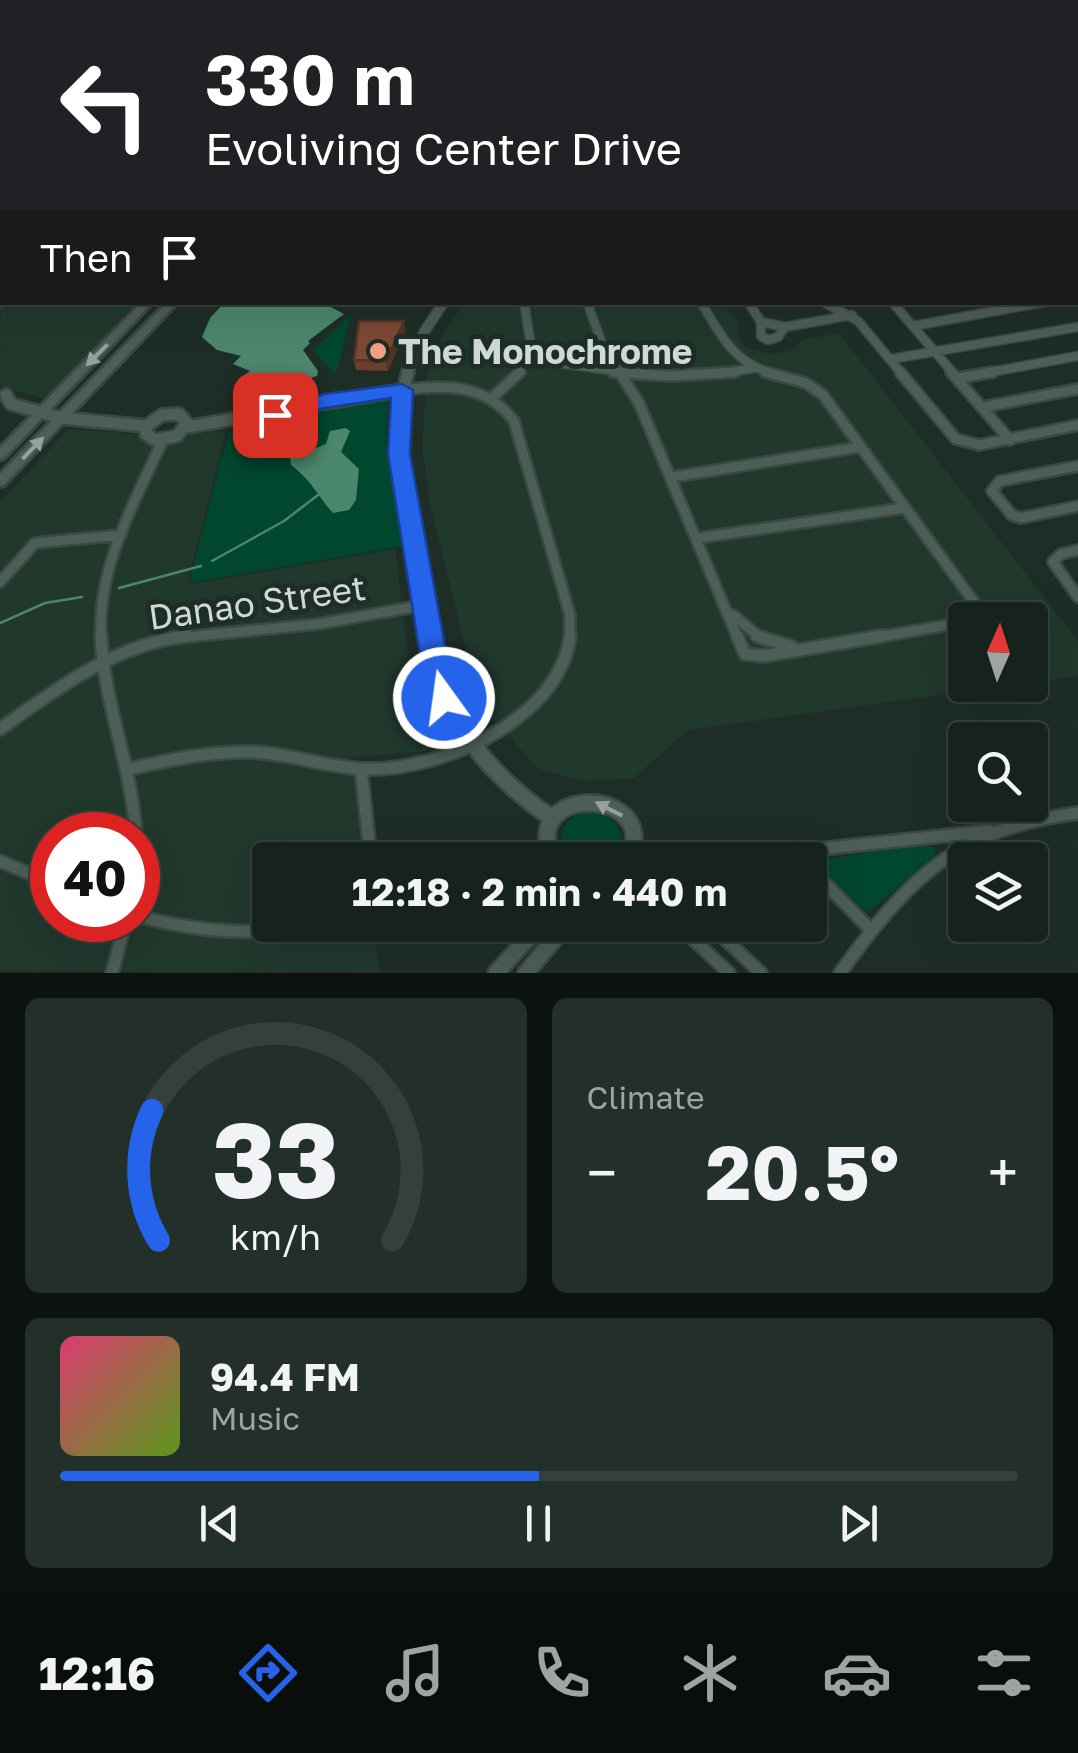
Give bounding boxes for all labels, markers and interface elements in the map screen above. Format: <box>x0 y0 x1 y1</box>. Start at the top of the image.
text: 330 m <box>205 36 415 120</box>
icon: left <box>40 40 170 170</box>
text: Evoliving Center Drive <box>205 121 682 175</box>
icon: arrive <box>152 230 207 285</box>
text: Then <box>40 235 132 280</box>
place label: The Monochrome <box>398 330 692 372</box>
marker: The Monochrome <box>367 340 389 362</box>
one-way arrow <box>85 343 109 366</box>
pin <box>233 373 318 458</box>
icon: arrive <box>248 388 303 443</box>
one-way arrow <box>21 436 44 460</box>
street label: Danao Street <box>146 566 368 638</box>
north arrow <box>948 602 1048 702</box>
map controls <box>948 602 1048 942</box>
position arrow <box>392 646 496 750</box>
button: search <box>948 722 1048 822</box>
one-way arrow <box>595 801 623 818</box>
speed limit sign: 40 <box>30 812 160 942</box>
button: layers <box>948 842 1048 942</box>
text: 12:18 · 2 min · 440 m <box>352 869 727 914</box>
text: Climate <box>587 1078 705 1116</box>
text: 33 <box>212 1096 339 1221</box>
text: 20.5° <box>705 1126 899 1217</box>
text: − <box>587 1139 617 1205</box>
text: + <box>988 1139 1018 1205</box>
text: km/h <box>230 1215 321 1258</box>
text: 94.4 FM <box>210 1354 360 1399</box>
text: Music <box>210 1399 300 1437</box>
icon: previous <box>192 1496 247 1551</box>
icon: pause <box>511 1496 566 1551</box>
icon: next <box>831 1496 886 1551</box>
icon: directions <box>233 1638 303 1708</box>
icon: music <box>380 1638 450 1708</box>
icon: phone <box>527 1638 597 1708</box>
icon: climate <box>675 1638 745 1708</box>
icon: car <box>822 1638 892 1708</box>
icon: filters <box>969 1638 1039 1708</box>
text: 12:16 <box>39 1646 155 1700</box>

